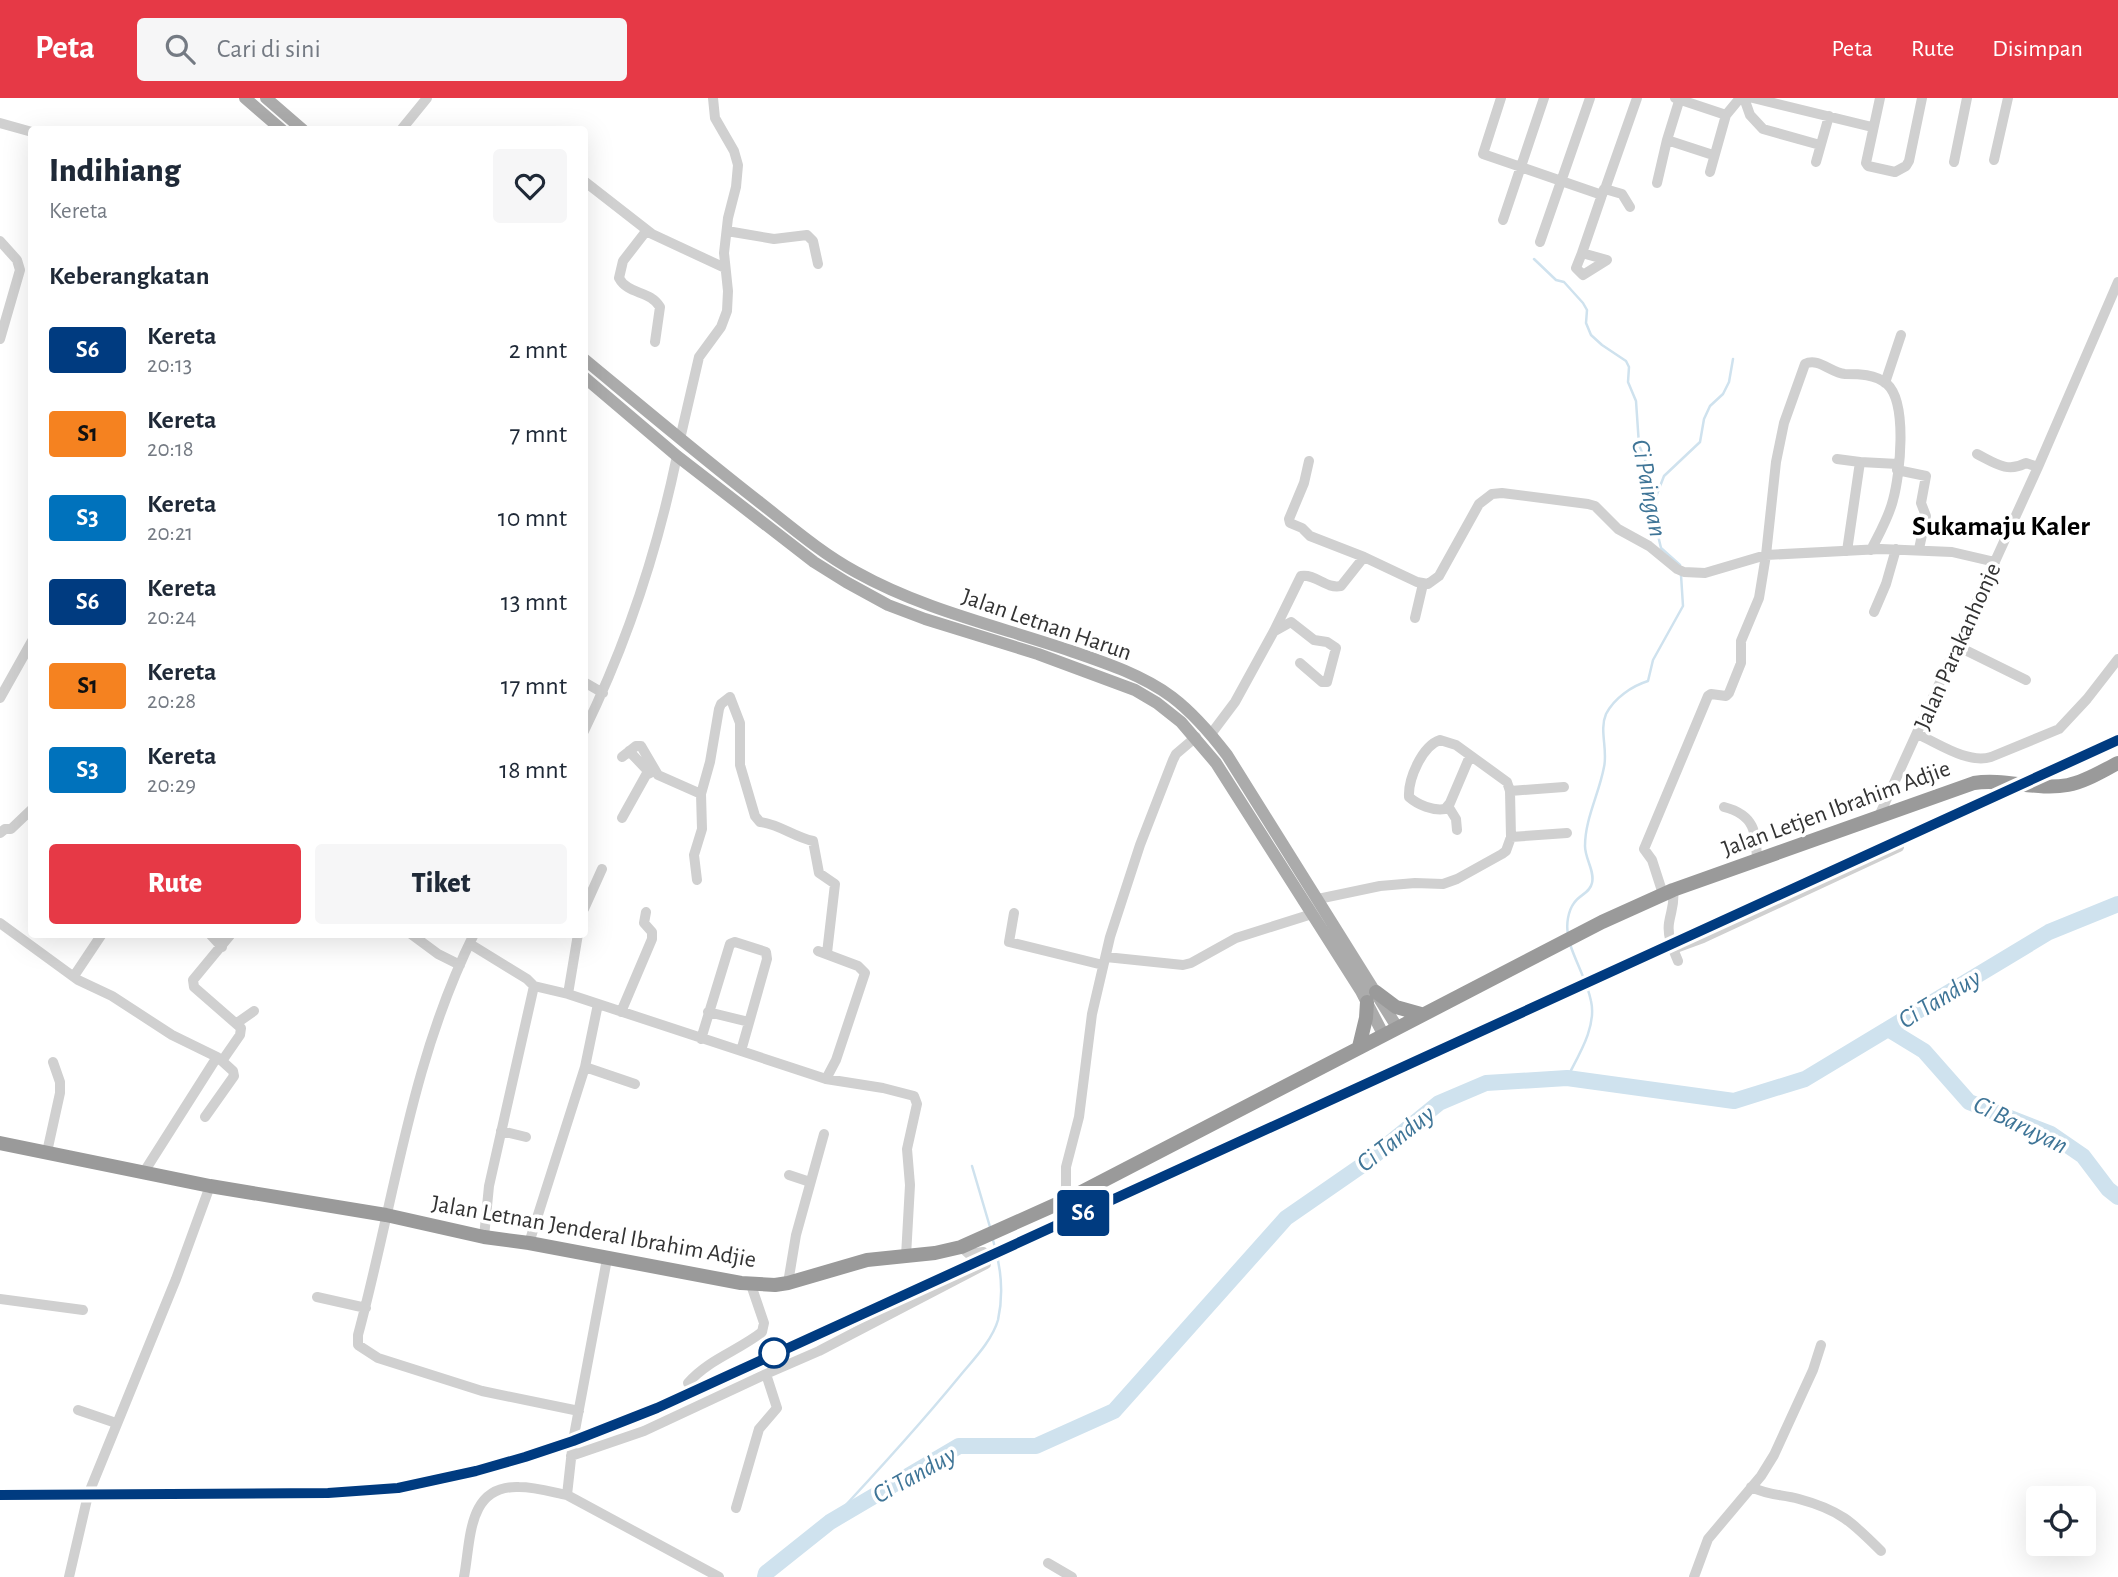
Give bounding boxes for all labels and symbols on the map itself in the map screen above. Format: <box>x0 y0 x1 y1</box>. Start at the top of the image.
water label: Ci Paingan <box>1627 437 1671 539</box>
district label: Sukamaju Kaler <box>1912 513 2090 541</box>
street label: Jalan Parakanhonje <box>1910 559 2005 734</box>
street label: Jalan Letnan Harun <box>959 585 1135 665</box>
street label: Jalan Letjen Ibrahim Adjie <box>1719 756 1954 861</box>
water label: Ci Tanduy <box>1894 964 1985 1033</box>
water label: Ci Baruyan <box>1969 1091 2072 1159</box>
water label: Ci Tanduy <box>1352 1100 1440 1177</box>
line badge: S6 <box>1052 1190 1114 1236</box>
street label: Jalan Letnan Jenderal Ibrahim Adjie <box>430 1192 758 1272</box>
unlabelled marker <box>759 1338 789 1368</box>
water label: Ci Tanduy <box>868 1441 961 1508</box>

